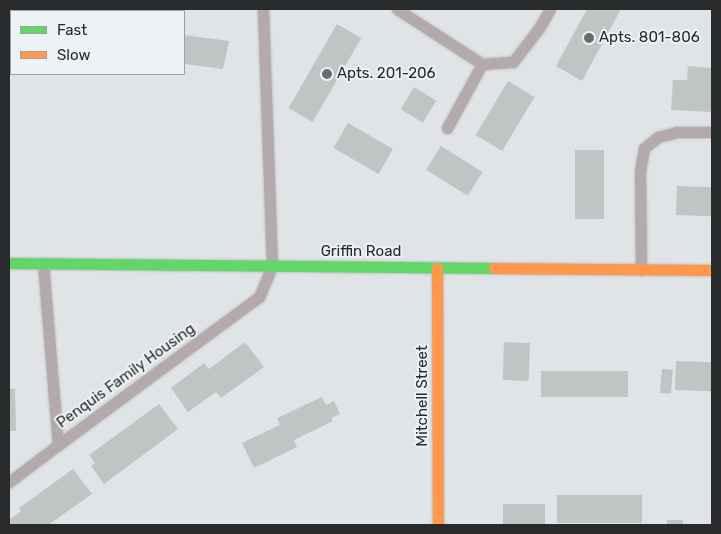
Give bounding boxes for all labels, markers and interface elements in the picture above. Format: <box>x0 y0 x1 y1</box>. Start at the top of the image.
legend <box>10 10 185 75</box>
text: Fast <box>57 21 87 39</box>
place label: Apts. 801-806 <box>599 29 700 47</box>
marker: Apts. 801-806 <box>583 32 595 44</box>
text: Slow <box>57 46 90 64</box>
place label: Apts. 201-206 <box>337 65 436 83</box>
marker: Apts. 201-206 <box>321 68 333 80</box>
street label: Griffin Road <box>321 243 401 261</box>
street label: Penquis Family Housing <box>53 320 199 432</box>
street label: Mitchell Street <box>414 345 432 447</box>

